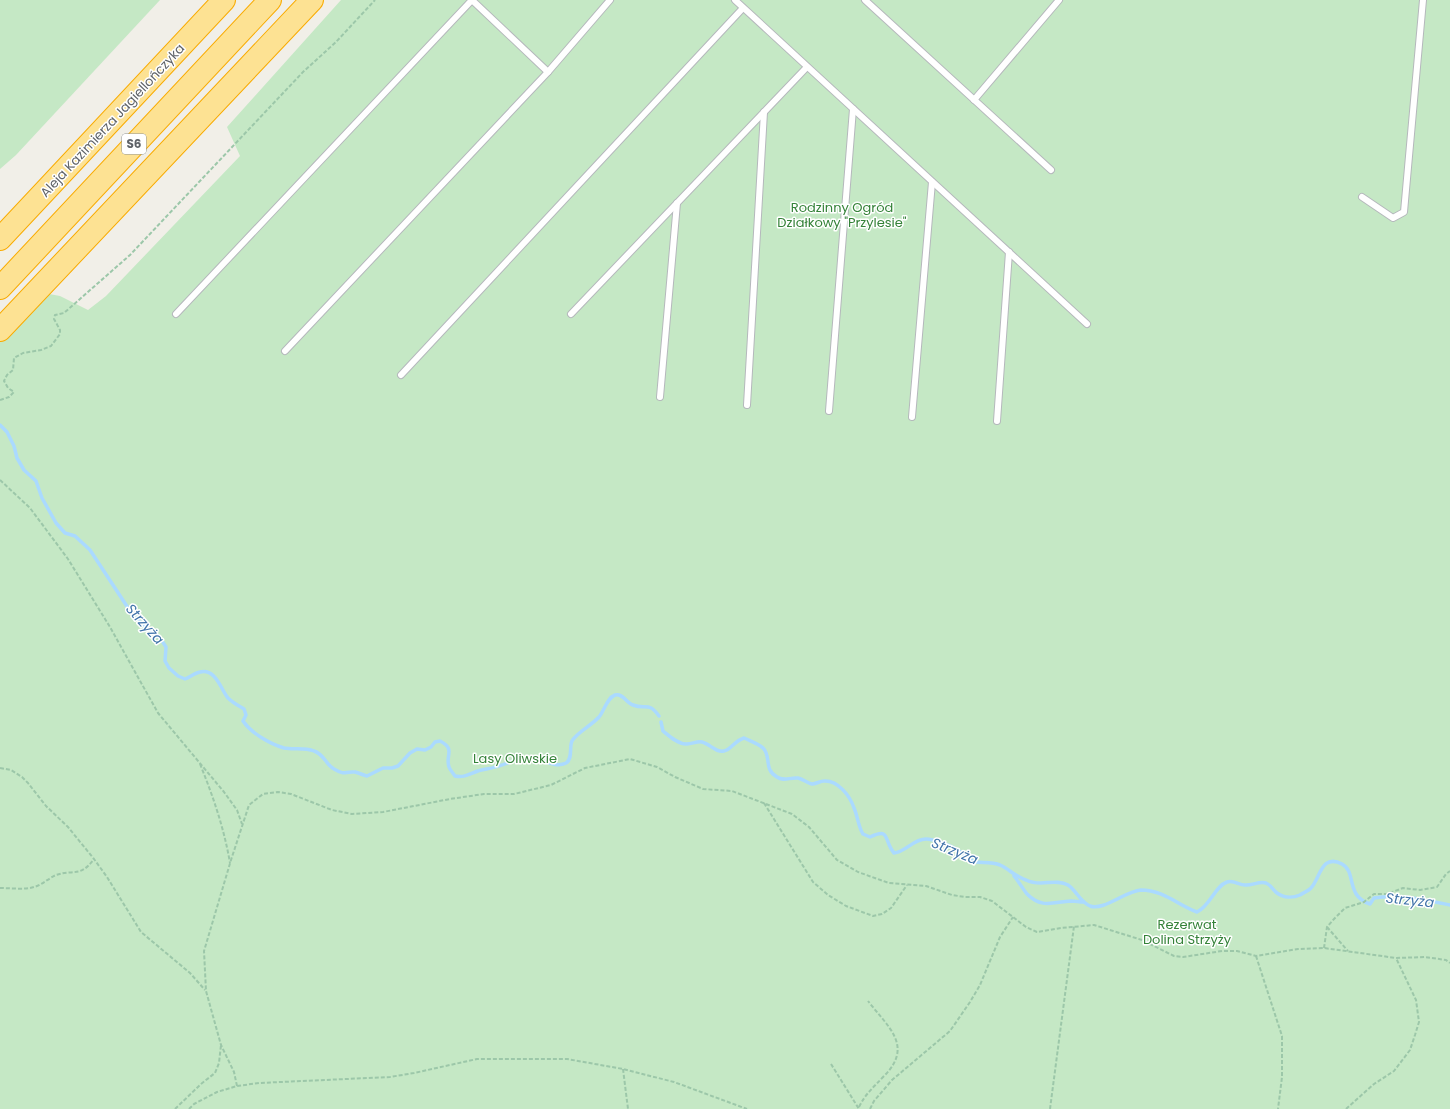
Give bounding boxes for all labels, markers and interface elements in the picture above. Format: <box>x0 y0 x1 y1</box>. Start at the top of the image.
street label: Aleja Kazimierza Jagiellończyka <box>36 39 189 202</box>
road number: S6 <box>122 134 146 154</box>
park label: Rodzinny Ogród Działkowy "Przylesie" <box>777 198 907 232</box>
water label: Strzyża <box>121 599 169 649</box>
park label: Lasy Oliwskie <box>473 749 557 768</box>
water label: Strzyża <box>929 833 982 870</box>
water label: Strzyża <box>1385 888 1436 913</box>
park label: Rezerwat Dolina Strzyży <box>1143 915 1232 949</box>

